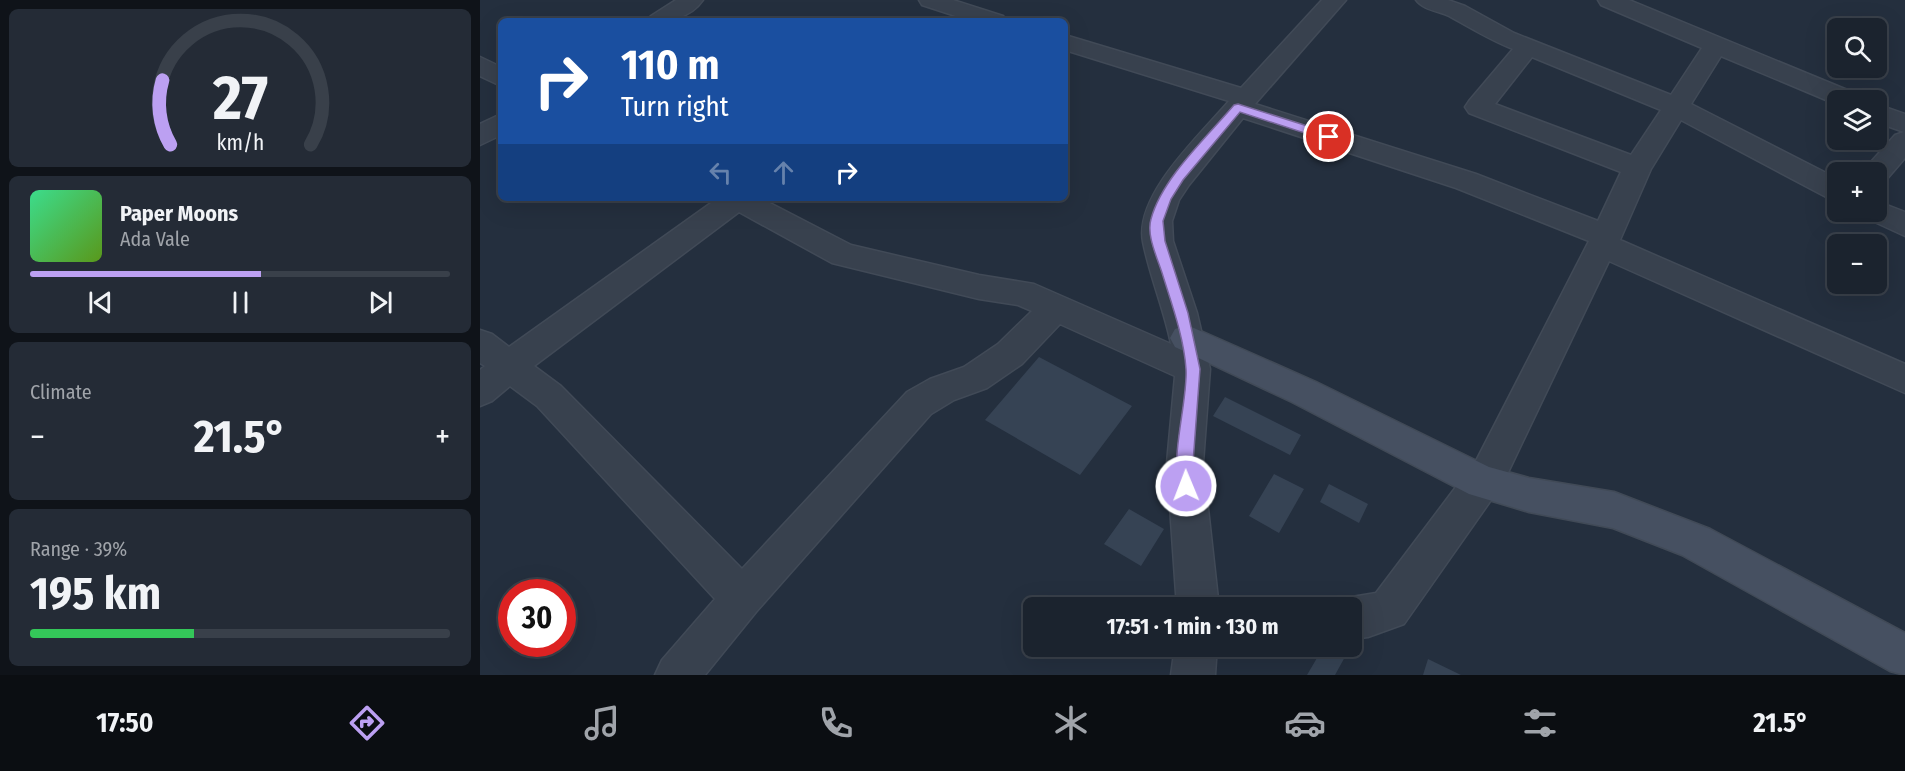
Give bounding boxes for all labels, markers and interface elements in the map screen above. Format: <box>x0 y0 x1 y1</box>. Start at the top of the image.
map controls <box>1827 18 1887 294</box>
button: search <box>1827 18 1887 78</box>
text: 110 m <box>621 40 720 90</box>
icon: right <box>522 42 600 120</box>
text: 27 <box>211 61 268 136</box>
button: layers <box>1827 90 1887 150</box>
text: Turn right <box>621 91 729 123</box>
pin <box>1303 111 1354 162</box>
icon: arrive <box>1312 120 1345 153</box>
text: km/h <box>216 130 264 156</box>
icon: left <box>704 156 737 189</box>
icon: ahead <box>767 156 800 189</box>
icon: right <box>830 156 863 189</box>
button: + <box>1827 162 1887 222</box>
text: Paper Moons <box>120 200 238 227</box>
text: Ada Vale <box>120 227 190 251</box>
button: − <box>1827 234 1887 294</box>
icon: previous <box>84 286 117 319</box>
icon: pause <box>224 286 257 319</box>
icon: next <box>364 286 397 319</box>
text: Climate <box>30 380 92 404</box>
text: 21.5° <box>194 410 286 464</box>
text: − <box>30 417 45 457</box>
text: + <box>435 417 450 457</box>
position arrow <box>1154 454 1218 518</box>
text: Range · 39% <box>30 537 127 561</box>
text: 195 km <box>30 567 161 621</box>
speed limit sign: 30 <box>498 579 576 657</box>
text: 17:51 · 1 min · 130 m <box>1106 613 1279 640</box>
icon: directions <box>346 702 388 744</box>
icon: music <box>581 702 623 744</box>
icon: phone <box>815 702 857 744</box>
icon: climate <box>1050 702 1092 744</box>
icon: car <box>1284 702 1326 744</box>
icon: filters <box>1519 702 1561 744</box>
text: 17:50 <box>96 707 154 739</box>
text: 21.5° <box>1753 707 1809 739</box>

